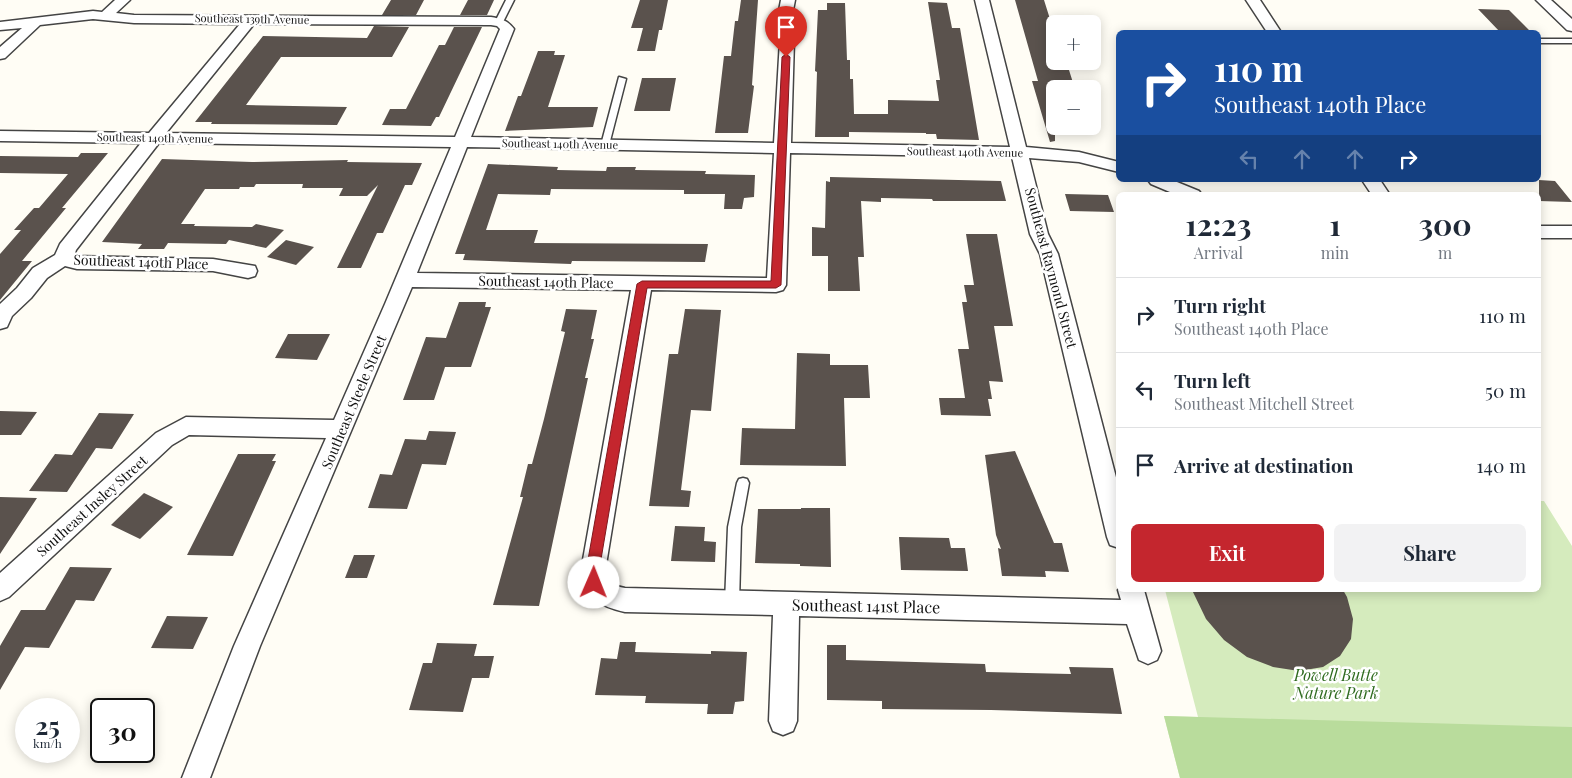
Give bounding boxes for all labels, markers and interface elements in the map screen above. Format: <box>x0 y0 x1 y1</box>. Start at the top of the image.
pin <box>765 6 807 57</box>
street label: Southeast 139th Avenue <box>195 10 310 27</box>
icon: arrive <box>772 13 800 41</box>
map controls <box>1046 15 1101 135</box>
button: + <box>1046 15 1101 70</box>
text: 110 m <box>1214 44 1303 91</box>
icon: right <box>1131 50 1196 115</box>
button: − <box>1046 80 1101 135</box>
text: Southeast 140th Place <box>1214 89 1426 119</box>
street label: Southeast 140th Avenue <box>97 129 214 146</box>
street label: Southeast 140th Avenue <box>502 135 619 152</box>
street label: Southeast 140th Avenue <box>907 143 1024 160</box>
icon: left <box>1235 145 1263 173</box>
icon: ahead <box>1288 145 1316 173</box>
icon: ahead <box>1341 145 1369 173</box>
icon: right <box>1394 145 1422 173</box>
street label: Southeast Raymond Street <box>1021 185 1082 351</box>
text: 12:23 <box>1185 204 1251 244</box>
text: 1 <box>1329 204 1341 244</box>
text: 300 <box>1418 204 1472 244</box>
text: Arrival <box>1194 242 1243 263</box>
text: min <box>1321 242 1349 263</box>
text: m <box>1438 242 1452 263</box>
street label: Southeast 140th Place <box>73 250 209 273</box>
street label: Southeast 140th Place <box>478 271 614 292</box>
text: Turn right <box>1174 292 1266 318</box>
icon: right <box>1131 301 1159 329</box>
text: 110 m <box>1479 302 1526 328</box>
text: Southeast 140th Place <box>1174 318 1328 339</box>
street label: Southeast Steele Street <box>317 331 391 472</box>
text: Turn left <box>1174 367 1251 393</box>
icon: left <box>1131 376 1159 404</box>
text: 50 m <box>1485 377 1526 403</box>
text: Southeast Mitchell Street <box>1174 393 1354 414</box>
street label: Southeast Insley Street <box>32 450 152 561</box>
icon: arrive <box>1131 451 1159 479</box>
text: Arrive at destination <box>1174 452 1354 478</box>
text: 140 m <box>1477 452 1526 478</box>
button: Exit <box>1131 524 1324 582</box>
button: Share <box>1334 524 1526 582</box>
position arrow <box>567 556 619 608</box>
street label: Southeast 141st Place <box>792 594 940 617</box>
park label: Powell Butte Nature Park <box>1292 664 1378 703</box>
speed limit sign: 30 <box>90 698 155 763</box>
text: 25 <box>35 708 60 741</box>
text: km/h <box>33 735 62 751</box>

